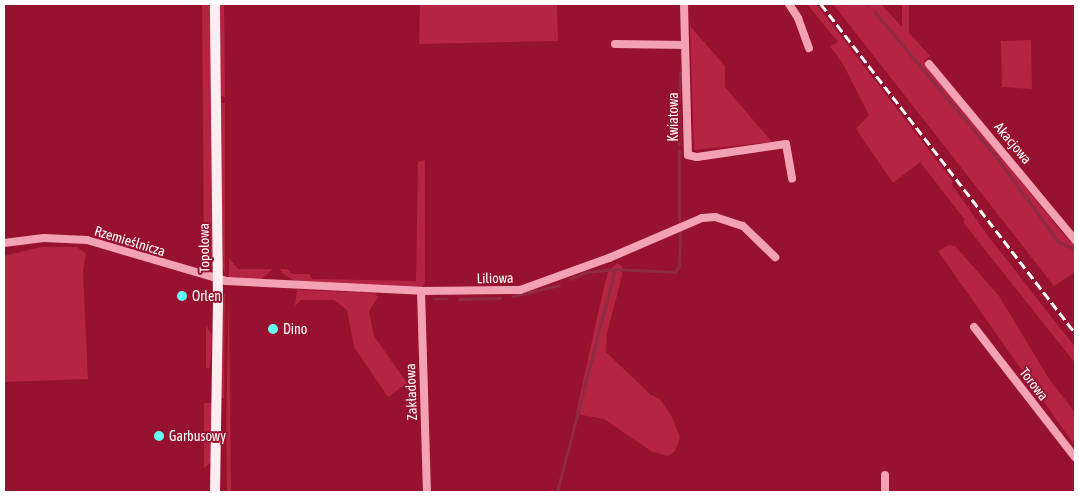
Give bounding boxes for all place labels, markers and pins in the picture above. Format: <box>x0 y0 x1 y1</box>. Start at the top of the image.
place label: Orlen <box>192 288 221 304</box>
marker: Orlen <box>176 290 188 302</box>
place label: Dino <box>283 321 307 337</box>
marker: Dino <box>267 323 279 335</box>
place label: Garbusowy <box>169 428 226 444</box>
marker: Garbusowy <box>153 430 165 442</box>

